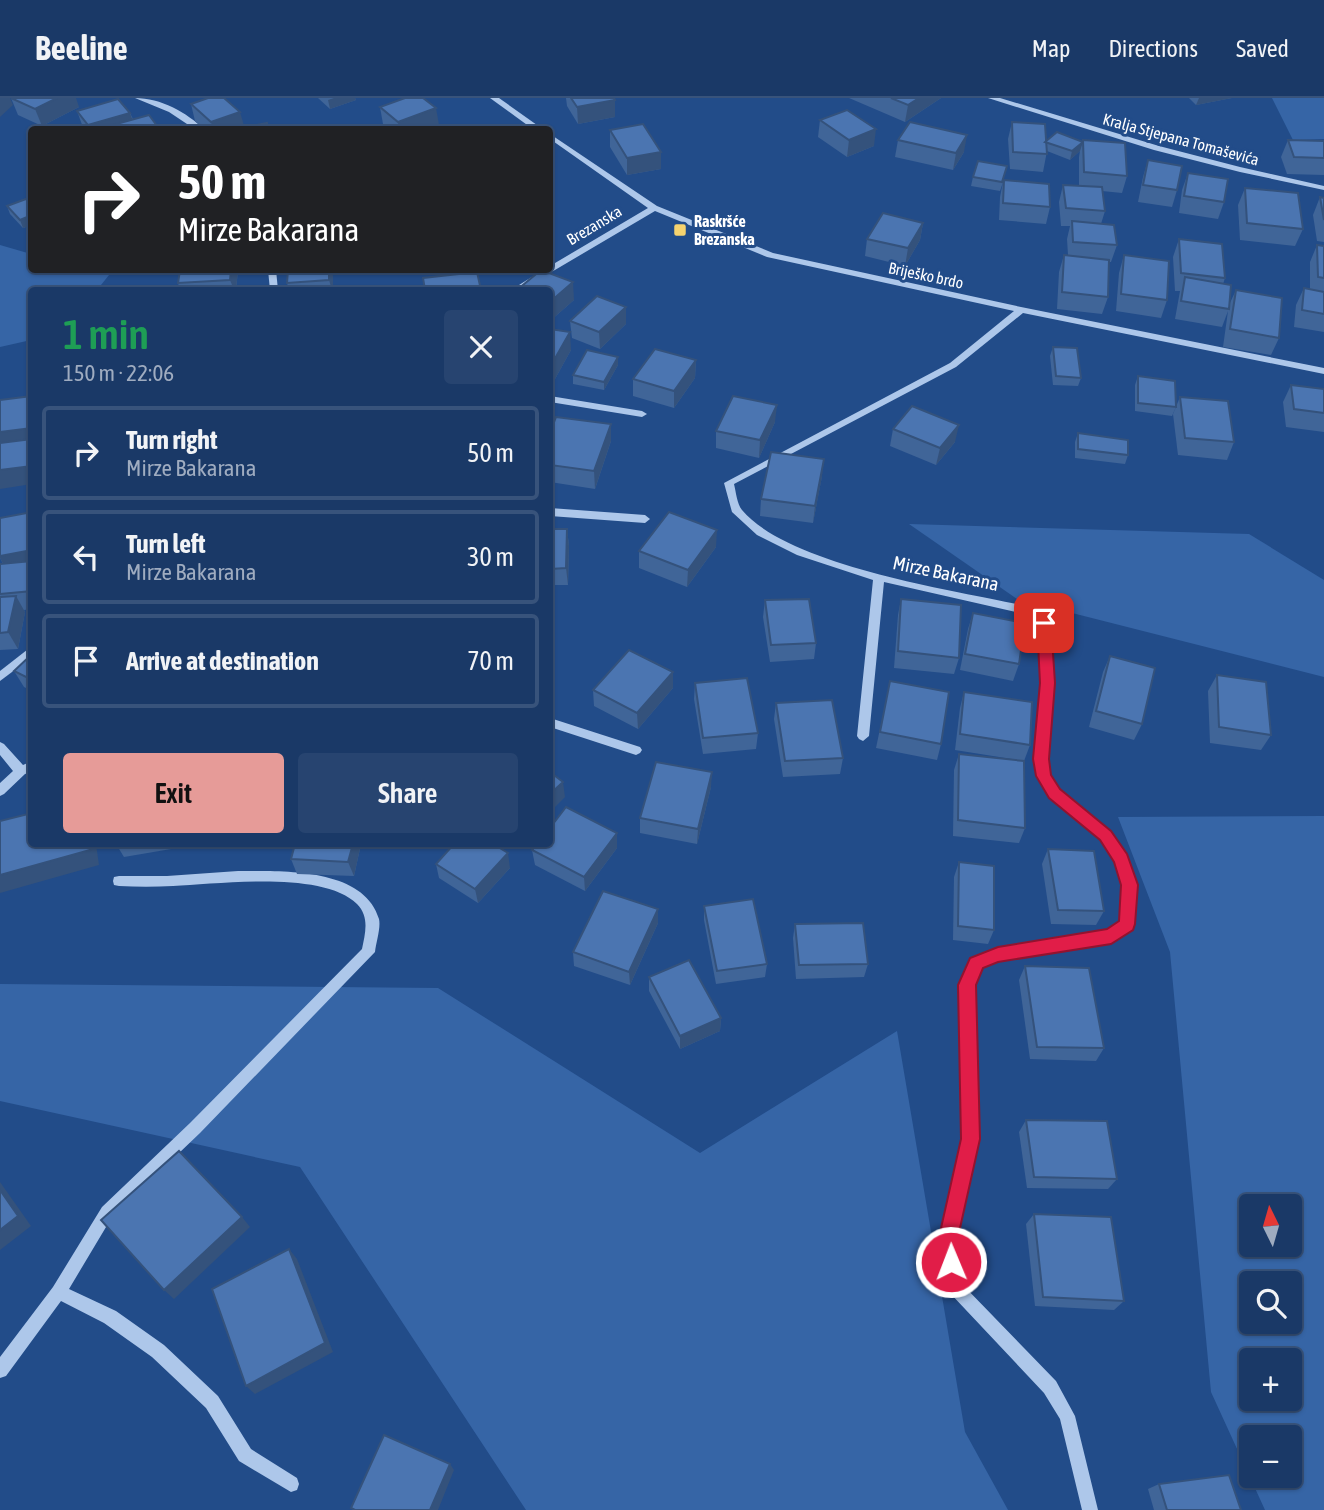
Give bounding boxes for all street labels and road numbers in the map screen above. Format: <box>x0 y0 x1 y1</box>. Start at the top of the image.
street label: Kralja Stjepana Tomaševića <box>1101 109 1261 169</box>
street label: Brezanska <box>563 202 625 248</box>
street label: Briješko brdo <box>887 258 965 293</box>
street label: Mirze Bakarana <box>891 551 1001 595</box>

